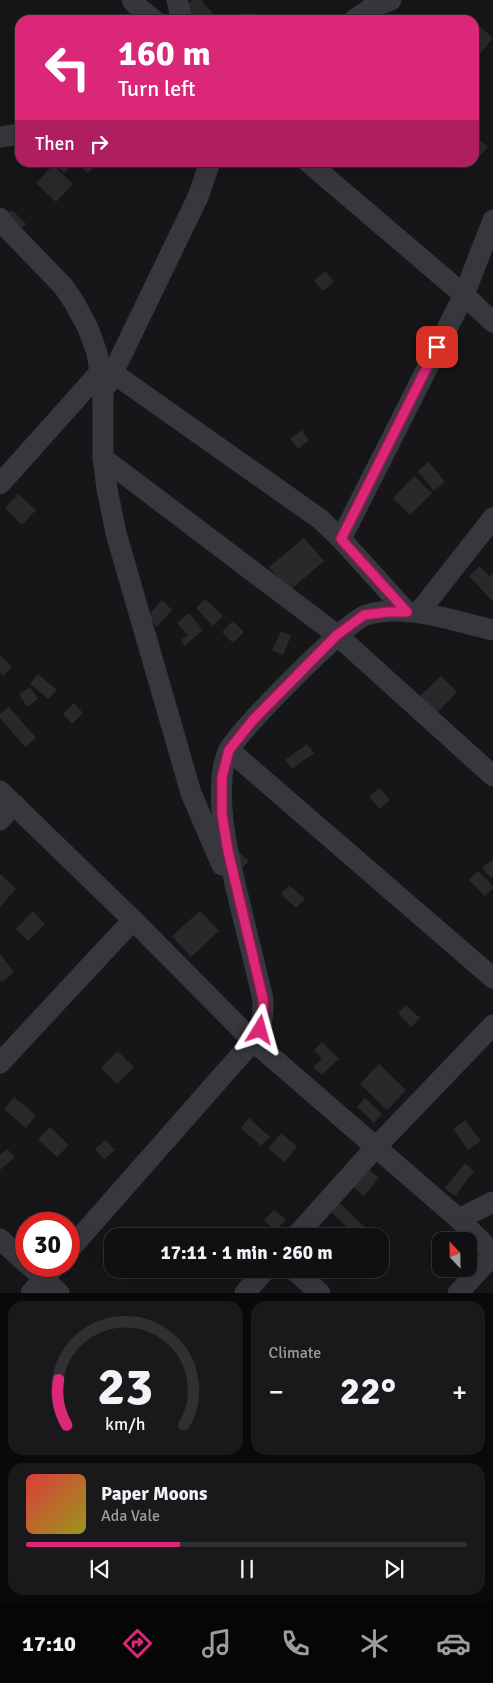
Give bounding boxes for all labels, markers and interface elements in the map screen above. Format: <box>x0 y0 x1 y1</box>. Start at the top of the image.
text: 160 m <box>118 32 211 75</box>
icon: left <box>35 35 100 100</box>
text: Turn left <box>118 75 196 102</box>
icon: right <box>85 130 113 158</box>
text: Then <box>35 132 75 156</box>
pin <box>416 326 458 368</box>
icon: arrive <box>423 333 451 361</box>
position arrow <box>233 1003 285 1055</box>
speed limit sign: 30 <box>15 1212 80 1277</box>
north arrow <box>432 1232 478 1278</box>
map controls <box>432 1232 477 1277</box>
text: 17:11 · 1 min · 260 m <box>160 1241 333 1265</box>
text: Climate <box>269 1343 321 1363</box>
text: 23 <box>97 1355 153 1419</box>
text: 22° <box>340 1368 396 1415</box>
text: − <box>269 1375 284 1409</box>
text: + <box>452 1375 467 1409</box>
text: km/h <box>105 1413 145 1435</box>
text: Paper Moons <box>101 1482 207 1506</box>
text: Ada Vale <box>101 1506 160 1526</box>
icon: previous <box>86 1555 114 1583</box>
icon: pause <box>233 1555 261 1583</box>
icon: next <box>380 1555 408 1583</box>
icon: directions <box>120 1626 155 1661</box>
icon: music <box>199 1626 234 1661</box>
icon: phone <box>278 1626 313 1661</box>
icon: climate <box>357 1626 392 1661</box>
icon: car <box>436 1626 471 1661</box>
text: 17:10 <box>22 1630 76 1657</box>

